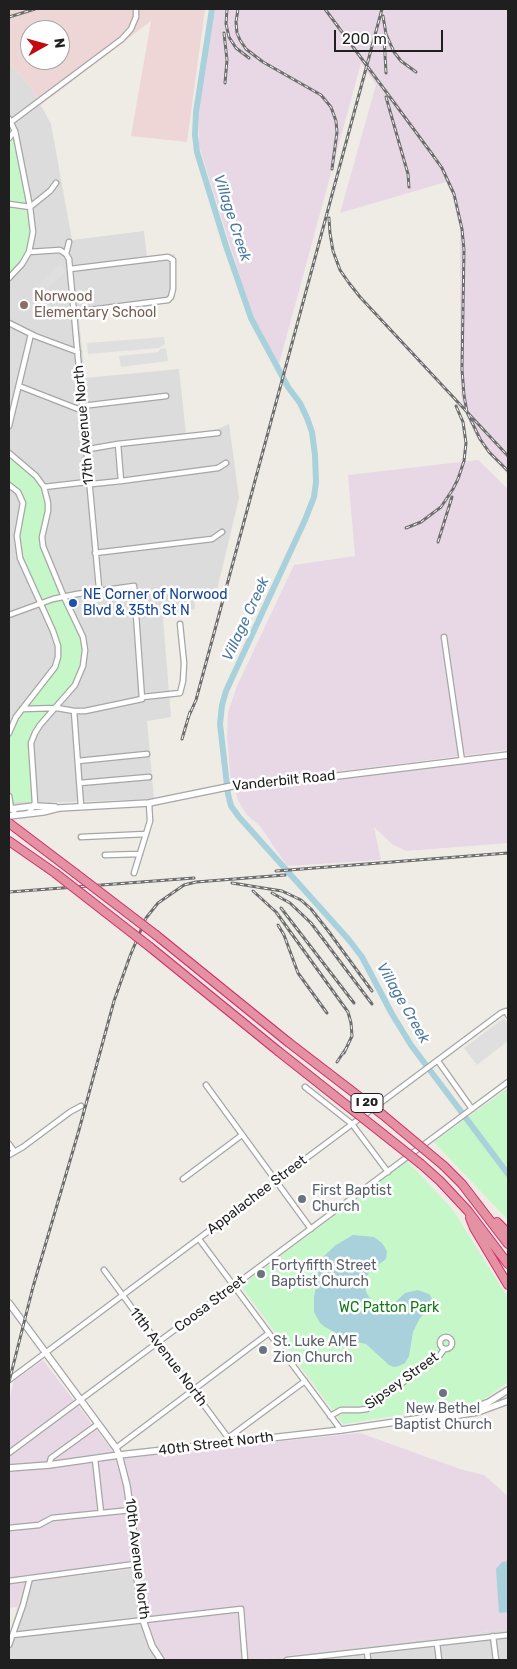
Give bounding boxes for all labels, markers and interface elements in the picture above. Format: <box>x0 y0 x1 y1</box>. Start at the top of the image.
north arrow <box>20 20 70 70</box>
scale bar <box>337 20 446 52</box>
text: 200 m <box>342 30 387 48</box>
text: N <box>50 37 68 49</box>
water label: Village Creek <box>209 172 255 264</box>
place label: Norwood Elementary School <box>34 289 157 322</box>
marker: Norwood Elementary School <box>18 299 30 311</box>
street label: 17th Avenue North <box>70 364 98 486</box>
water label: Village Creek <box>219 574 273 664</box>
place label: NE Corner of Norwood Blvd & 35th St N <box>83 587 228 620</box>
marker: NE Corner of Norwood Blvd & 35th St N <box>67 597 79 609</box>
street label: Vanderbilt Road <box>232 767 336 795</box>
water label: Village Creek <box>373 959 433 1047</box>
road number: I 20 <box>351 1094 383 1112</box>
street label: Appalachee Street <box>204 1152 310 1238</box>
place label: First Baptist Church <box>312 1183 392 1216</box>
marker: First Baptist Church <box>296 1193 308 1205</box>
place label: Fortyfifth Street Baptist Church <box>271 1258 377 1290</box>
marker: Fortyfifth Street Baptist Church <box>255 1268 267 1280</box>
street label: Coosa Street <box>171 1272 249 1336</box>
park label: WC Patton Park <box>339 1300 439 1316</box>
street label: 11th Avenue North <box>125 1304 211 1410</box>
place label: St. Luke AME Zion Church <box>273 1334 357 1366</box>
marker: St. Luke AME Zion Church <box>257 1344 269 1356</box>
street label: Sipsey Street <box>362 1349 442 1413</box>
marker: New Bethel Baptist Church <box>437 1387 449 1399</box>
place label: New Bethel Baptist Church <box>394 1401 492 1434</box>
street label: 40th Street North <box>157 1429 275 1459</box>
street label: 10th Avenue North <box>121 1497 153 1621</box>

